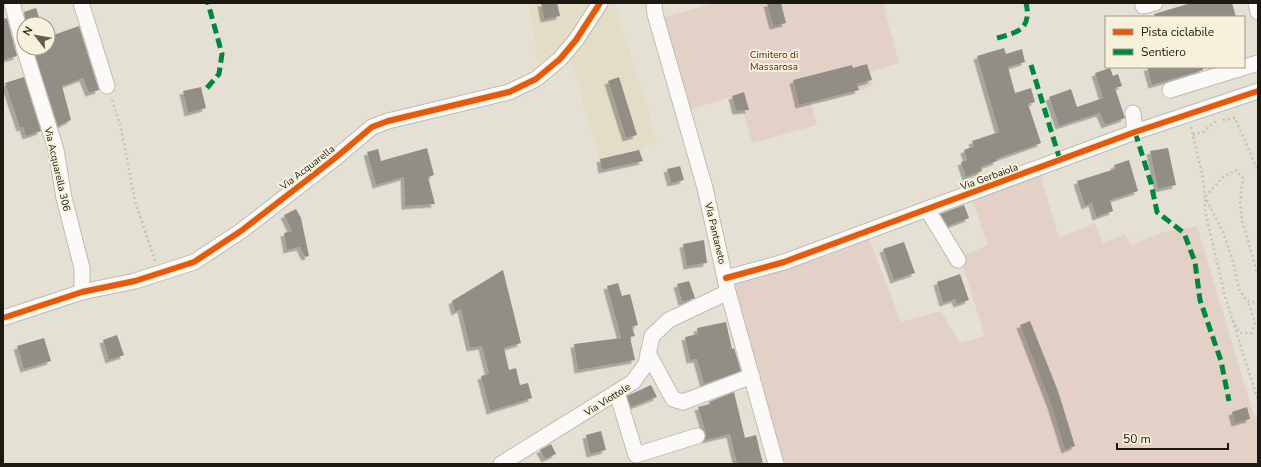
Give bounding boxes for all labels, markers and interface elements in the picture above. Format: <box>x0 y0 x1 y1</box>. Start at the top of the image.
north arrow <box>16 16 56 56</box>
legend <box>1105 16 1245 68</box>
text: N <box>19 24 36 38</box>
text: Pista ciclabile <box>1141 24 1214 40</box>
text: Sentiero <box>1141 44 1186 60</box>
park label: Cimitero di Massarosa <box>750 48 798 74</box>
street label: Via Acquarella 306 <box>40 125 74 213</box>
street label: Via Acquarella <box>277 142 338 194</box>
street label: Via Gerbaiola <box>958 160 1020 194</box>
street label: Via Pantaneto <box>701 200 729 266</box>
street label: Via Viottole <box>581 380 633 420</box>
scale bar <box>1117 425 1228 451</box>
text: 50 m <box>1123 431 1151 447</box>

